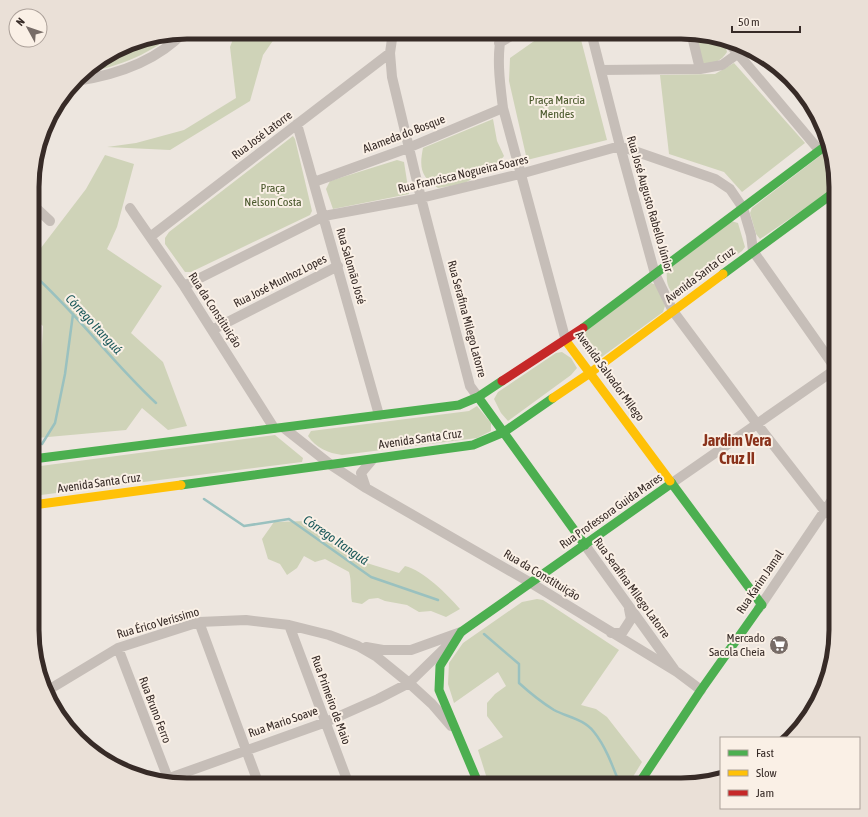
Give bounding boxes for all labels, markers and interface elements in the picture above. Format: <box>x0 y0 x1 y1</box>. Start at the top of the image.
north arrow <box>8 8 48 48</box>
scale bar <box>732 8 800 34</box>
text: N <box>14 15 27 28</box>
text: 50 m <box>738 15 760 29</box>
park label: Praça Marcia Mendes <box>529 93 585 121</box>
street label: Rua José Latorre <box>229 108 295 162</box>
street label: Alameda do Bosque <box>361 112 447 156</box>
street label: Rua José Augusto Rabello Júnior <box>624 134 676 274</box>
street label: Rua Francisca Nogueira Soares <box>396 152 530 196</box>
park label: Praça Nelson Costa <box>244 181 302 209</box>
street label: Rua Salomão José <box>333 226 369 306</box>
street label: Avenida Santa Cruz <box>662 244 738 306</box>
street label: Rua José Munhoz Lopes <box>231 252 329 310</box>
street label: Rua Serafina Milego Latorre <box>445 259 489 379</box>
street label: Rua da Constituição <box>185 270 245 351</box>
water label: Córrego Itanguá <box>62 291 126 357</box>
street label: Avenida Salvador Milego <box>573 328 648 424</box>
street label: Avenida Santa Cruz <box>378 426 463 452</box>
district label: Jardim Vera Cruz II <box>702 431 771 467</box>
street label: Avenida Santa Cruz <box>57 470 142 496</box>
street label: Rua Professora Guida Mares <box>557 470 665 552</box>
water label: Córrego Itanguá <box>300 512 372 568</box>
street label: Rua Serafina Milego Latorre <box>591 535 673 641</box>
street label: Rua da Constituição <box>501 547 583 604</box>
street label: Rua Karim Jamal <box>734 547 787 616</box>
street label: Rua Érico Veríssimo <box>115 604 201 641</box>
place label: Mercado Sacola Cheia <box>709 631 765 659</box>
supermarket icon: Mercado Sacola Cheia <box>768 634 790 656</box>
street label: Rua Primeiro de Maio <box>308 654 354 747</box>
street label: Rua Bruno Ferro <box>136 675 174 745</box>
street label: Rua Mario Soave <box>246 704 320 740</box>
legend <box>720 737 860 809</box>
text: Fast <box>756 746 774 760</box>
text: Slow <box>756 766 777 780</box>
text: Jam <box>756 786 774 800</box>

